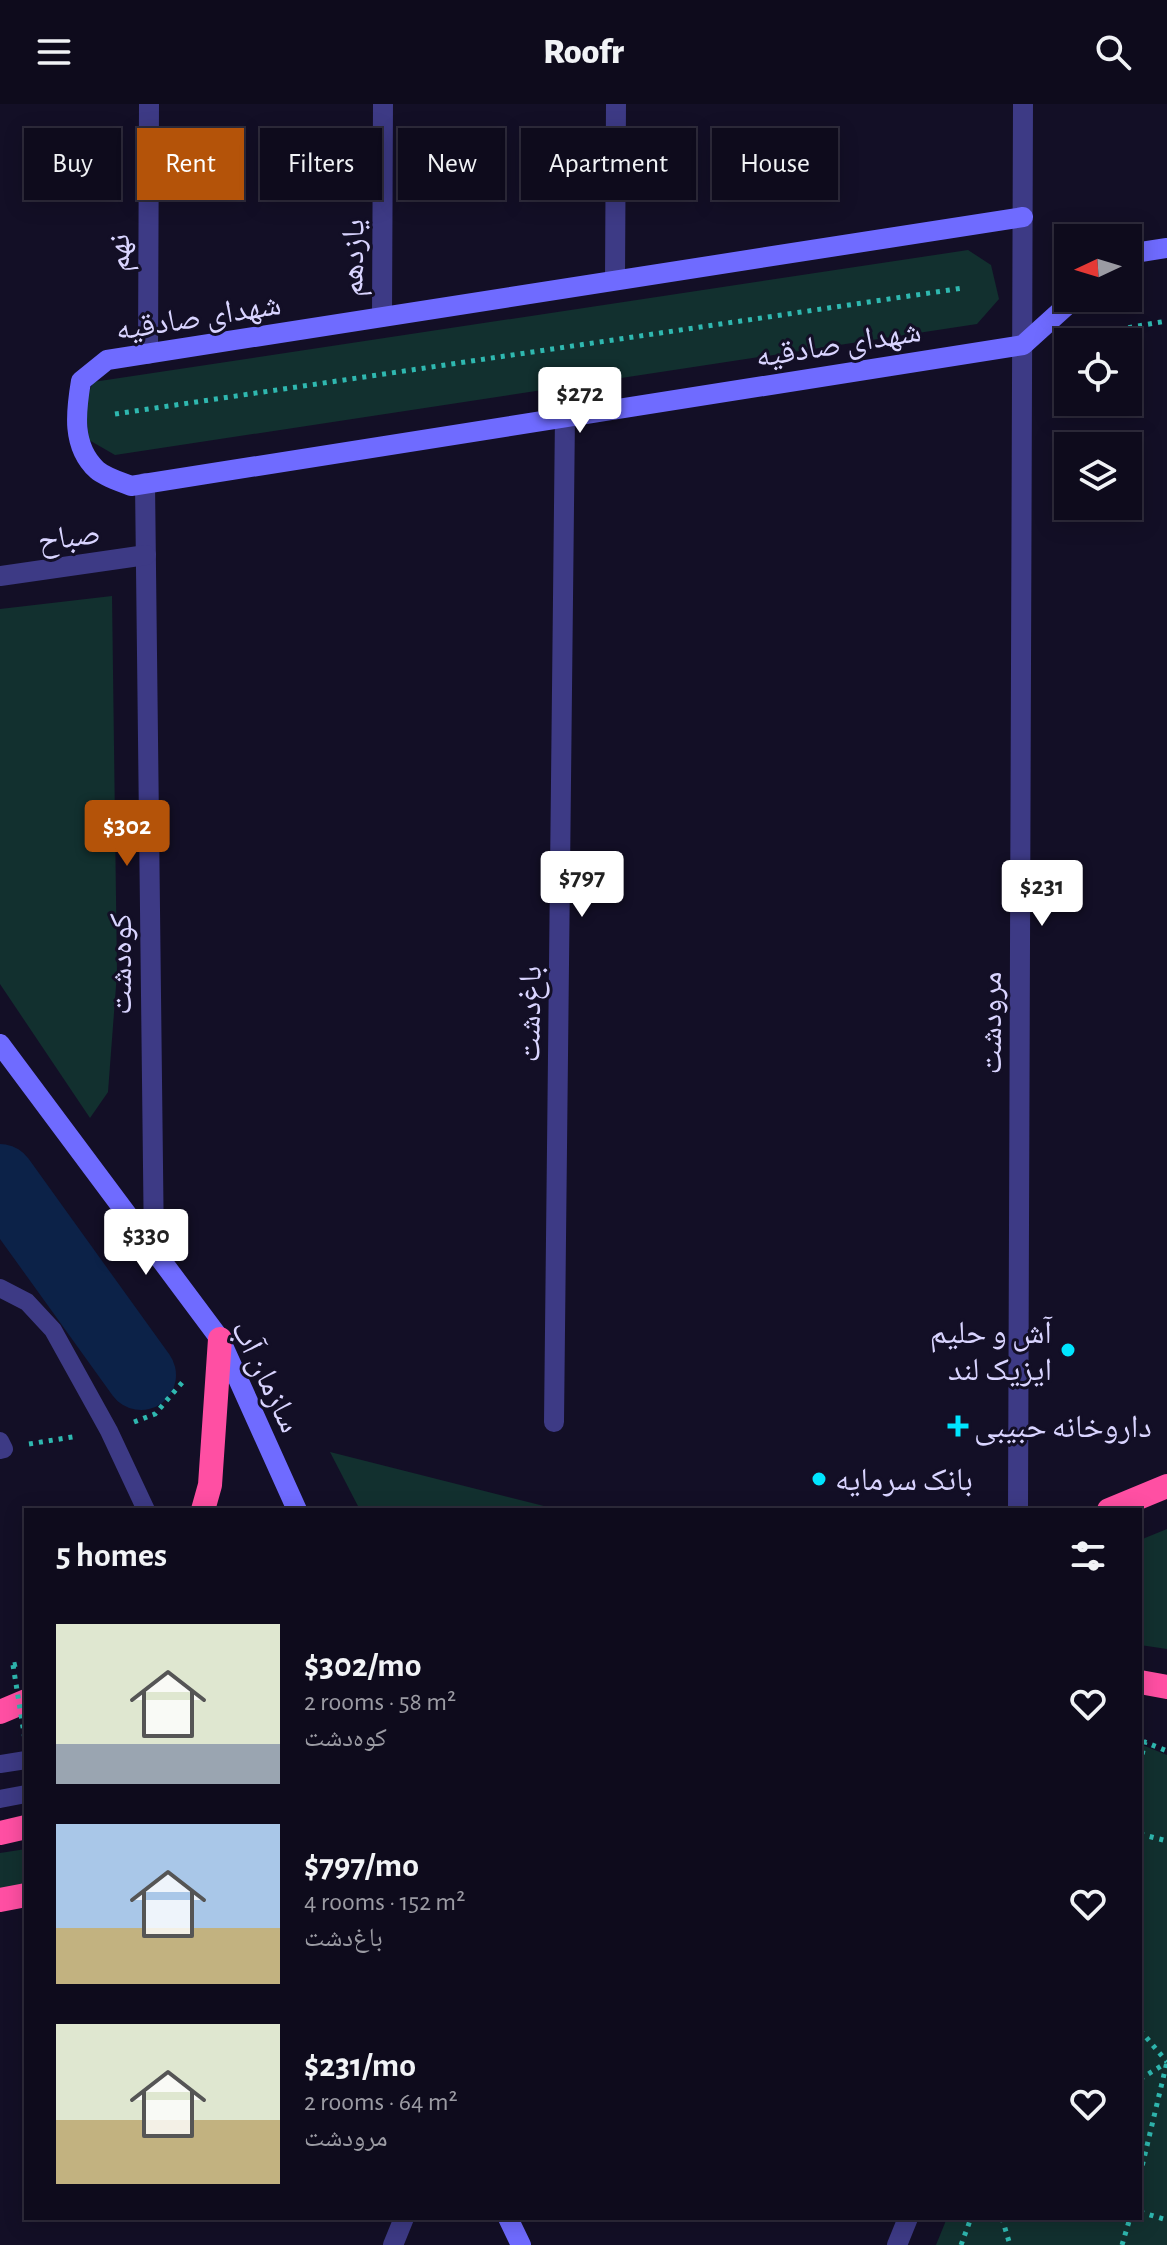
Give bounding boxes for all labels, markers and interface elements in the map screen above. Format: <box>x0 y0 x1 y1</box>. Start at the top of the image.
icon: menu <box>32 30 76 74</box>
icon: search <box>1091 30 1135 74</box>
text: Roofr <box>543 34 624 70</box>
chip: Buy <box>24 128 121 200</box>
chip: Rent <box>137 128 244 200</box>
chip: Filters <box>260 128 382 200</box>
chip: New <box>398 128 505 200</box>
chip: Apartment <box>521 128 696 200</box>
chip: House <box>712 128 838 200</box>
street label: یازدهم <box>336 219 374 297</box>
north arrow <box>1054 224 1142 312</box>
map controls <box>1054 224 1142 520</box>
street label: نهم <box>103 234 139 272</box>
street label: شهدای صادقیه <box>113 288 283 348</box>
street label: شهدای صادقیه <box>753 315 923 375</box>
button: locate <box>1054 328 1142 416</box>
pin: $272 <box>533 367 627 435</box>
text: $272 <box>556 380 604 406</box>
button: layers <box>1054 432 1142 520</box>
street label: صباح <box>36 517 103 560</box>
pin: $302 <box>80 800 174 868</box>
text: $302 <box>103 813 151 839</box>
pin: $797 <box>535 851 629 919</box>
pin: $231 <box>995 860 1089 928</box>
text: $797 <box>559 864 605 890</box>
text: $231 <box>1020 873 1064 899</box>
street label: کوه‌دشت <box>105 913 138 1015</box>
street label: باغ‌دشت <box>513 965 550 1063</box>
street label: مرودشت <box>975 972 1008 1074</box>
pin: $330 <box>99 1209 193 1277</box>
text: $330 <box>122 1222 170 1248</box>
street label: سازمان آب <box>224 1315 307 1439</box>
place label: آش و حلیم ایزیک لند <box>930 1316 1053 1387</box>
marker: آش و حلیم ایزیک لند <box>1059 1341 1077 1359</box>
place label: داروخانه حبیبی <box>974 1411 1152 1446</box>
marker: داروخانه حبیبی <box>949 1417 967 1435</box>
place label: بانک سرمایه <box>835 1464 973 1497</box>
marker: بانک سرمایه <box>810 1470 828 1488</box>
icon: filters <box>1066 1534 1110 1578</box>
text: 5 homes <box>56 1539 167 1573</box>
text: $302/mo <box>304 1649 422 1683</box>
icon: home <box>120 1656 216 1752</box>
icon: heart <box>1066 1682 1110 1726</box>
text: 2 rooms · 58 m² <box>304 1689 456 1715</box>
text: کوه‌دشت <box>304 1725 387 1751</box>
text: $797/mo <box>304 1849 419 1883</box>
icon: home <box>120 1856 216 1952</box>
icon: heart <box>1066 1882 1110 1926</box>
text: 4 rooms · 152 m² <box>304 1889 465 1915</box>
text: باغ‌دشت <box>304 1925 383 1951</box>
text: $231/mo <box>304 2049 416 2083</box>
icon: home <box>120 2056 216 2152</box>
icon: heart <box>1066 2082 1110 2126</box>
text: 2 rooms · 64 m² <box>304 2089 458 2115</box>
text: مرودشت <box>304 2125 388 2151</box>

